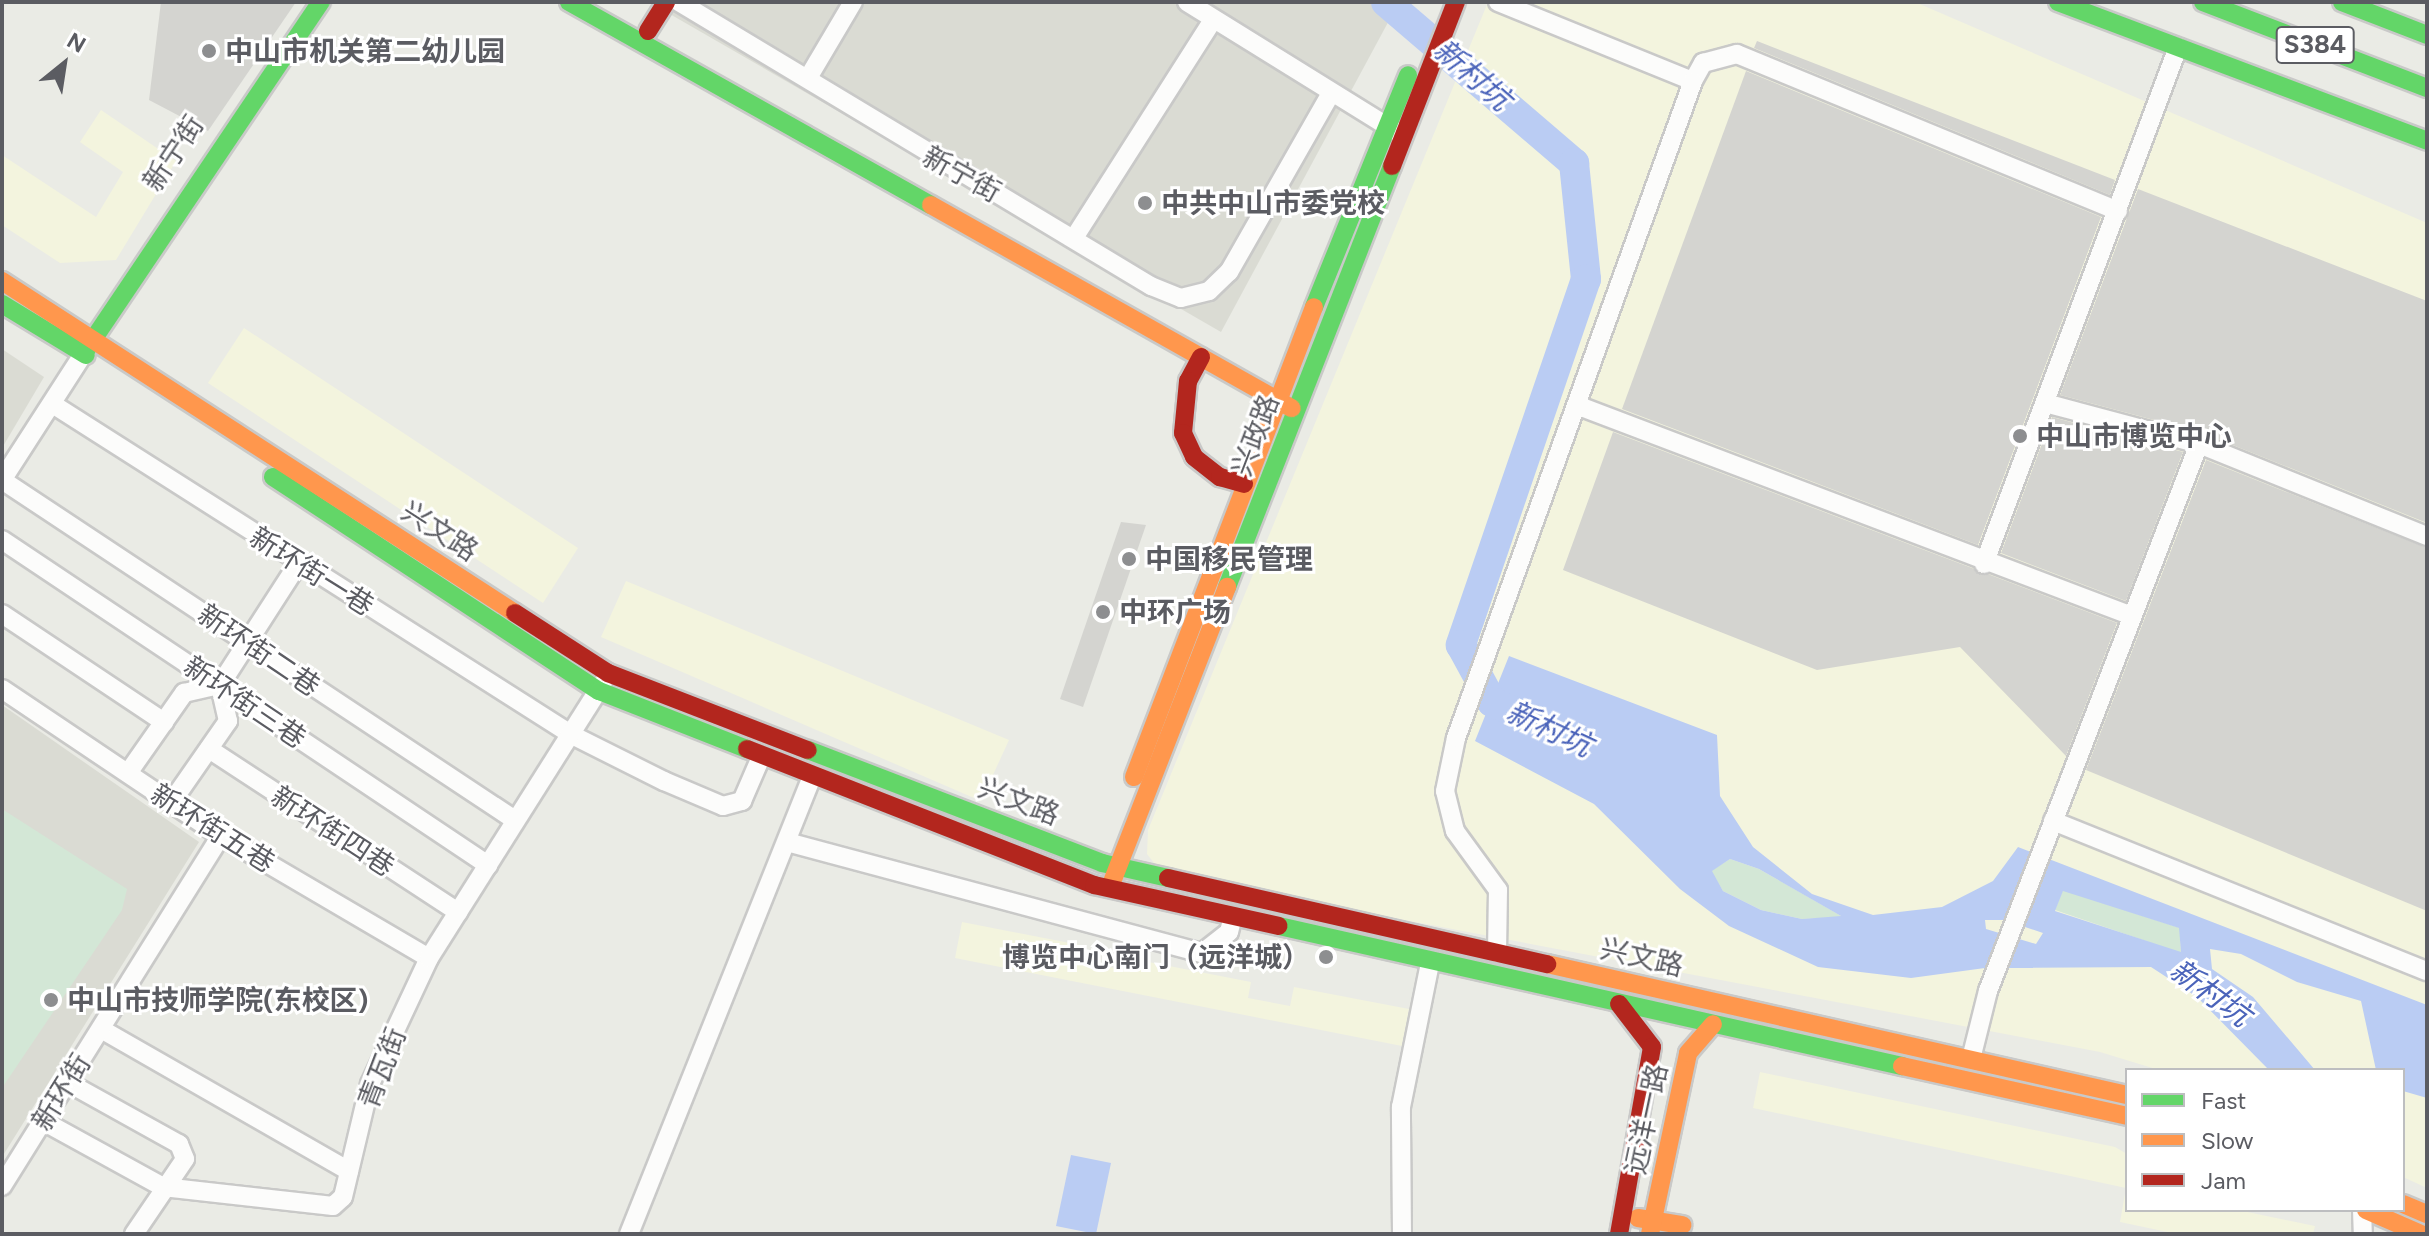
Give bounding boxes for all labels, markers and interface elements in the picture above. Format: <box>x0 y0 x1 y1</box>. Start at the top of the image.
road number: S384 <box>2275 23 2355 67</box>
north arrow <box>24 24 104 104</box>
text: N <box>62 27 90 59</box>
water label: 新村坑 <box>1426 32 1518 118</box>
place label: 中山市机关第二幼儿园 <box>225 34 505 68</box>
marker: 中山市机关第二幼儿园 <box>200 42 218 60</box>
street label: 新宁街 <box>136 109 210 197</box>
street label: 新宁街 <box>917 139 1007 209</box>
place label: 中共中山市委党校 <box>1161 186 1385 220</box>
marker: 中共中山市委党校 <box>1136 194 1154 212</box>
street label: 兴政路 <box>1224 390 1286 480</box>
place label: 中山市博览中心 <box>2036 419 2232 453</box>
marker: 中山市博览中心 <box>2011 427 2029 445</box>
street label: 兴文路 <box>396 494 484 568</box>
street label: 新环街一巷 <box>244 520 380 622</box>
place label: 中国移民管理 <box>1145 542 1313 576</box>
marker: 中国移民管理 <box>1120 550 1138 568</box>
place label: 中环广场 <box>1119 595 1231 629</box>
street label: 新环街二巷 <box>192 597 326 703</box>
marker: 中环广场 <box>1094 603 1112 621</box>
street label: 新环街三巷 <box>178 649 312 755</box>
water label: 新村坑 <box>1501 694 1597 764</box>
street label: 兴文路 <box>974 770 1064 832</box>
street label: 新环街五巷 <box>145 777 281 879</box>
street label: 新环街四巷 <box>265 779 401 883</box>
street label: 兴文路 <box>1597 931 1687 983</box>
place label: 博览中心南门（远洋城） <box>1002 940 1310 974</box>
marker: 博览中心南门（远洋城） <box>1317 948 1335 966</box>
water label: 新村坑 <box>2163 952 2257 1034</box>
place label: 中山市技师学院(东校区) <box>67 983 368 1017</box>
marker: 中山市技师学院(东校区) <box>42 991 60 1009</box>
street label: 青瓦街 <box>351 1023 413 1113</box>
street label: 新环街 <box>24 1047 98 1137</box>
street label: 远洋一路 <box>1618 1061 1674 1177</box>
legend <box>2125 1068 2405 1212</box>
text: Fast <box>2201 1086 2246 1115</box>
text: Slow <box>2201 1126 2253 1155</box>
text: Jam <box>2201 1166 2246 1195</box>

